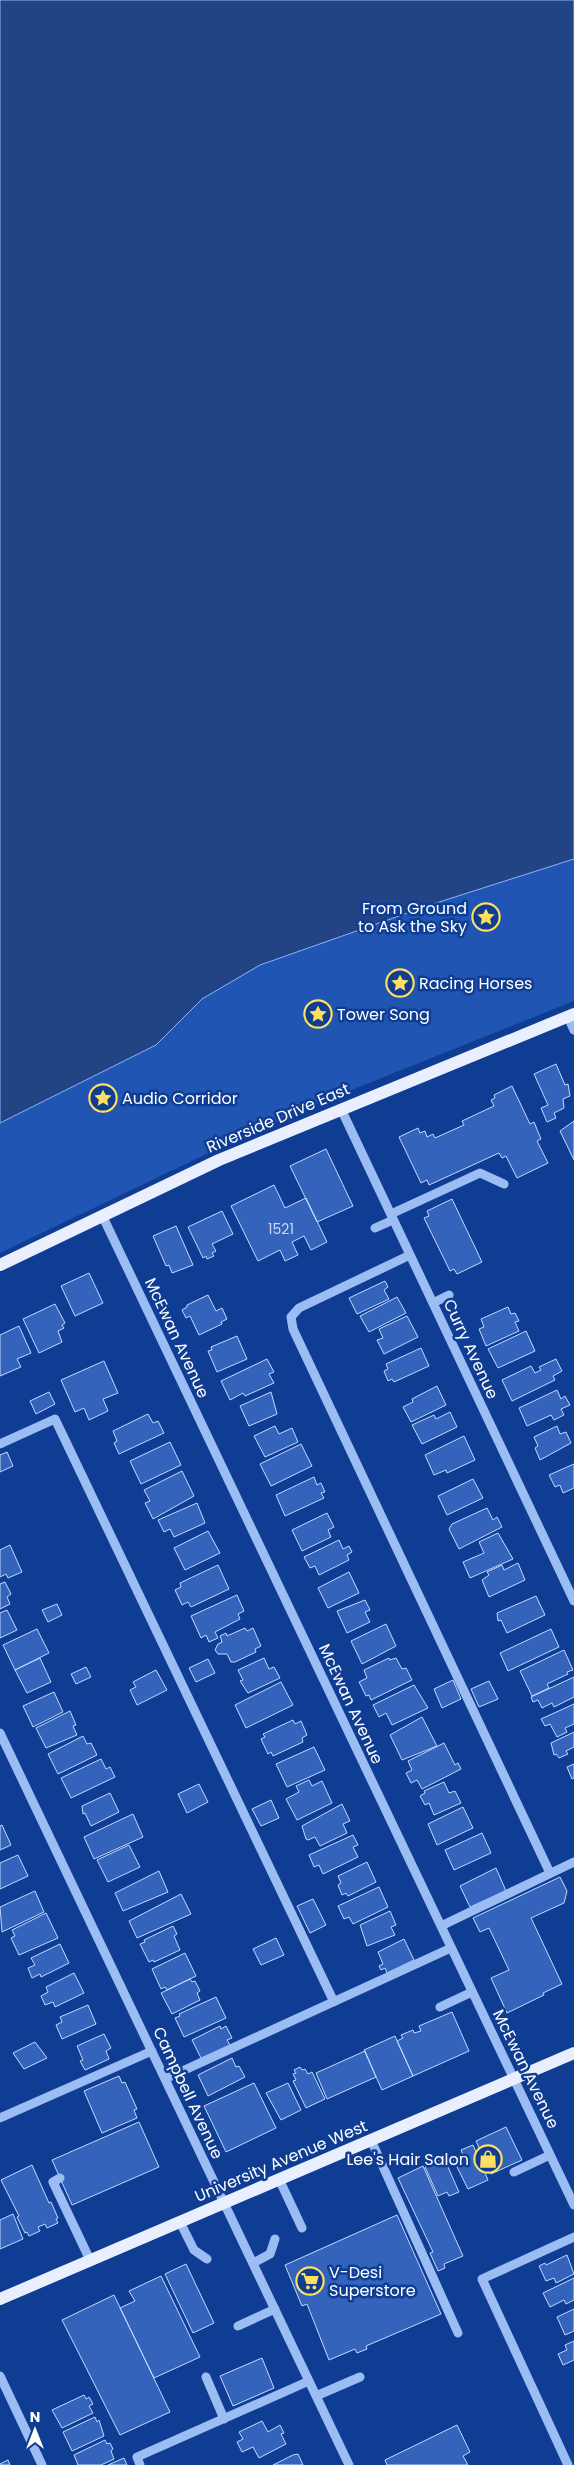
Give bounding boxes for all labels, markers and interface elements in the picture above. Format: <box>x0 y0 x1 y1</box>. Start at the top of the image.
place label: From Ground to Ask the Sky <box>358 897 467 938</box>
place icon: From Ground to Ask the Sky <box>471 902 501 932</box>
place icon: Racing Horses <box>385 968 415 998</box>
place label: Racing Horses <box>419 972 532 995</box>
place icon: Tower Song <box>303 999 333 1029</box>
place label: Tower Song <box>337 1003 430 1026</box>
street label: Riverside Drive East <box>203 1077 353 1159</box>
place icon: Audio Corridor <box>88 1083 118 1113</box>
place label: Audio Corridor <box>122 1087 238 1110</box>
house number: 1521 <box>268 1219 294 1239</box>
street label: McEwan Avenue <box>139 1274 215 1402</box>
street label: Curry Avenue <box>438 1295 504 1403</box>
street label: McEwan Avenue <box>313 1640 389 1768</box>
street label: McEwan Avenue <box>487 2005 565 2133</box>
street label: Campbell Avenue <box>147 2023 229 2163</box>
street label: University Avenue West <box>191 2114 371 2208</box>
shop icon: Lee's Hair Salon <box>473 2144 503 2174</box>
place label: Lee's Hair Salon <box>346 2148 469 2171</box>
place label: V-Desi Superstore <box>329 2261 416 2302</box>
supermarket icon: V-Desi Superstore <box>295 2266 325 2296</box>
north arrow <box>10 2405 60 2455</box>
text: N <box>30 2407 40 2427</box>

